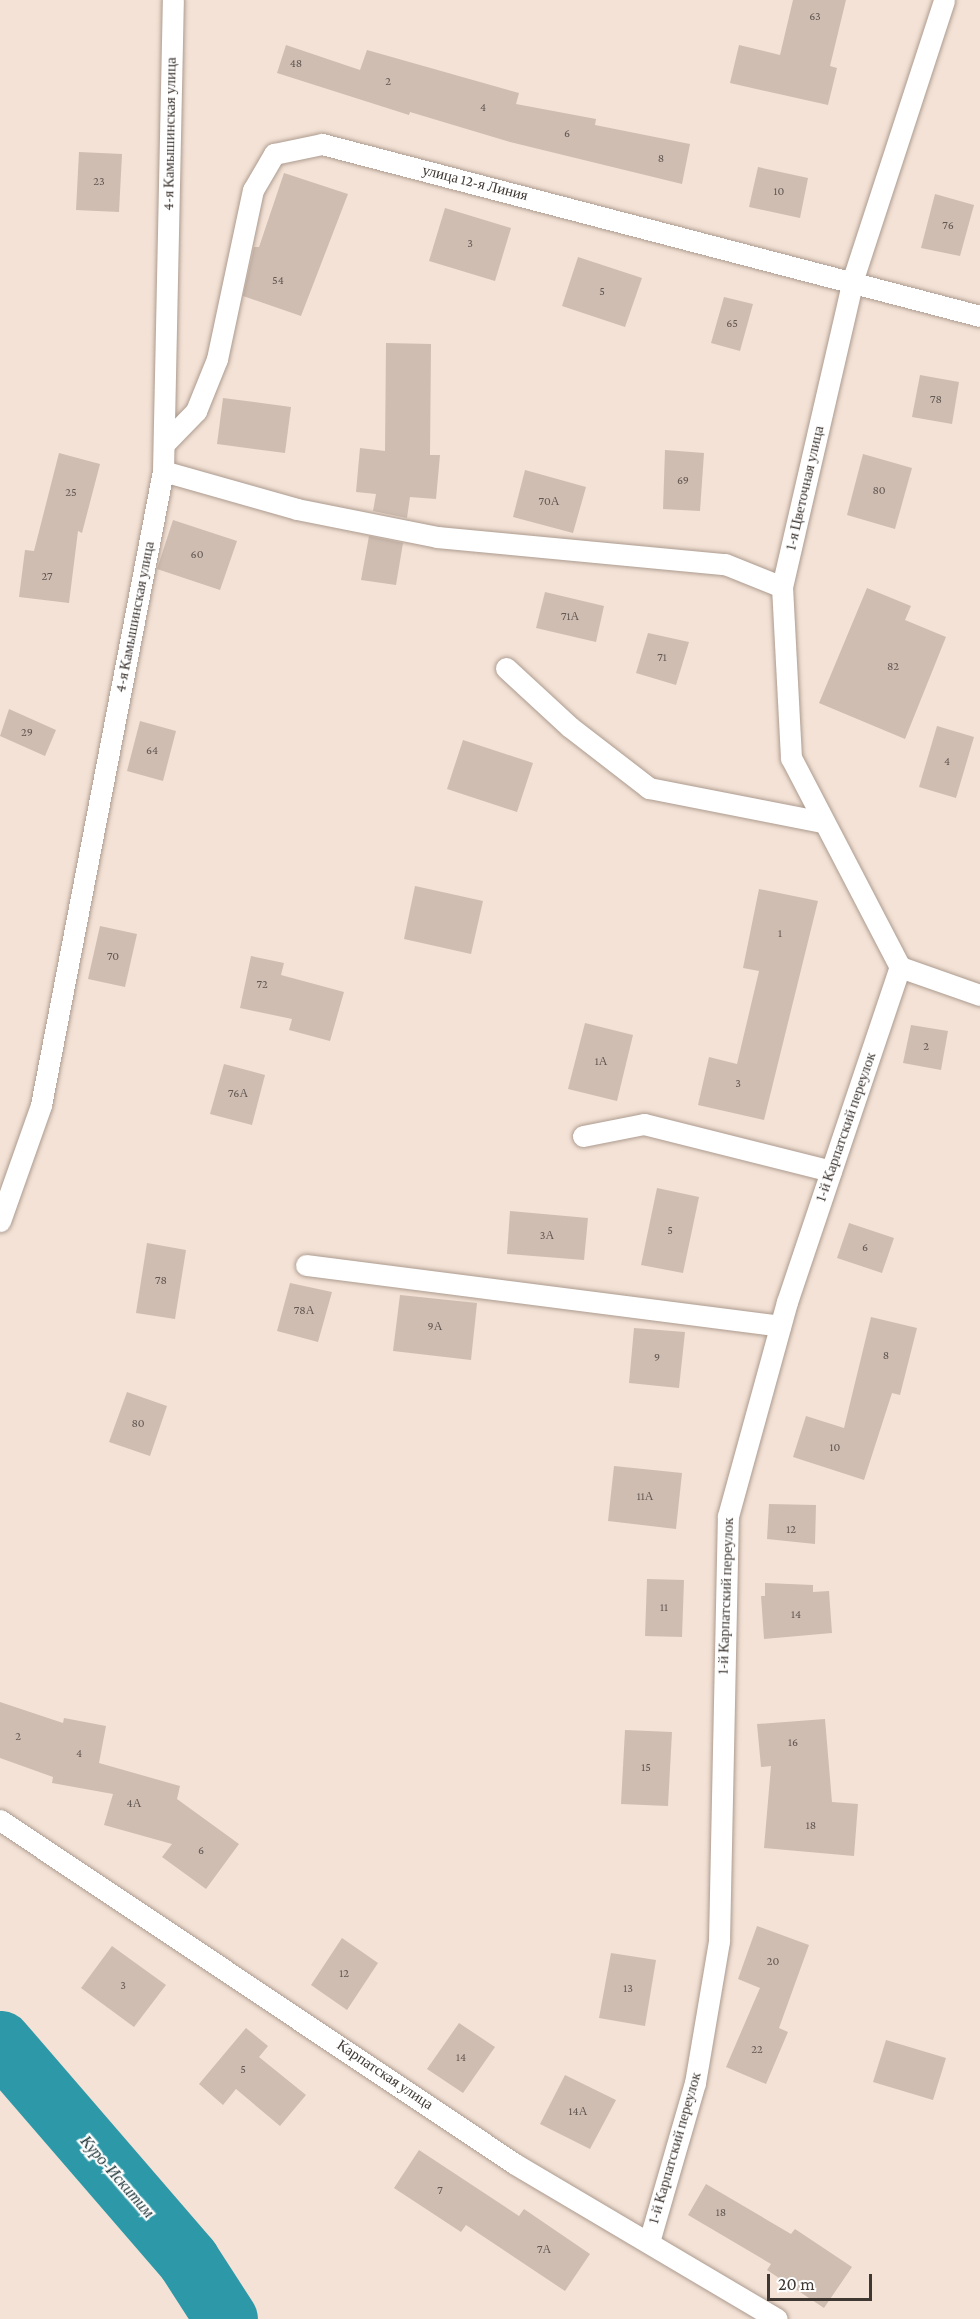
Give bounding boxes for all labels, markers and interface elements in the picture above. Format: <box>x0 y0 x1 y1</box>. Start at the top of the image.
house number: 63 <box>809 10 821 24</box>
street label: 4-я Камышинская улица <box>160 57 180 211</box>
house number: 48 <box>290 57 302 71</box>
house number: 2 <box>385 75 391 89</box>
house number: 4 <box>480 101 486 115</box>
house number: 6 <box>564 127 570 141</box>
house number: 8 <box>658 152 664 166</box>
street label: улица 12-я Линия <box>420 161 530 205</box>
house number: 23 <box>93 175 105 189</box>
house number: 10 <box>774 185 784 199</box>
house number: 76 <box>942 219 954 233</box>
house number: 3 <box>467 237 473 251</box>
house number: 54 <box>272 274 284 288</box>
house number: 5 <box>599 285 605 299</box>
house number: 65 <box>726 317 738 331</box>
house number: 78 <box>930 393 942 407</box>
street label: 1-я Цветочная улица <box>782 424 828 552</box>
house number: 69 <box>677 474 689 488</box>
house number: 80 <box>872 484 886 498</box>
house number: 25 <box>65 486 77 500</box>
house number: 70А <box>539 495 559 509</box>
street label: 4-я Камышинская улица <box>112 540 158 694</box>
house number: 60 <box>191 548 203 562</box>
house number: 27 <box>41 570 53 584</box>
house number: 71А <box>561 610 579 624</box>
house number: 71 <box>657 651 667 665</box>
house number: 82 <box>887 660 899 674</box>
house number: 29 <box>21 726 33 740</box>
house number: 64 <box>146 744 158 758</box>
house number: 4 <box>944 755 950 769</box>
house number: 1 <box>778 927 782 941</box>
house number: 70 <box>107 950 119 964</box>
house number: 72 <box>256 978 268 992</box>
house number: 2 <box>923 1040 929 1054</box>
street label: 1-й Карпатский переулок <box>812 1050 880 1204</box>
house number: 1А <box>595 1055 607 1069</box>
house number: 3 <box>735 1077 741 1091</box>
house number: 76А <box>228 1087 248 1101</box>
house number: 5 <box>667 1224 673 1238</box>
house number: 3А <box>540 1229 554 1243</box>
house number: 6 <box>862 1241 868 1255</box>
house number: 78 <box>155 1274 167 1288</box>
house number: 78А <box>294 1304 314 1318</box>
house number: 9А <box>428 1320 442 1334</box>
house number: 8 <box>883 1349 889 1363</box>
house number: 9 <box>654 1351 660 1365</box>
house number: 80 <box>131 1417 145 1431</box>
house number: 10 <box>830 1441 840 1455</box>
house number: 11А <box>637 1490 653 1504</box>
street label: 1-й Карпатский переулок <box>714 1517 738 1675</box>
house number: 12 <box>786 1523 796 1537</box>
house number: 11 <box>660 1601 668 1615</box>
house number: 14 <box>791 1608 801 1622</box>
house number: 2 <box>15 1730 21 1744</box>
house number: 16 <box>788 1736 798 1750</box>
house number: 4 <box>76 1747 82 1761</box>
house number: 15 <box>641 1761 651 1775</box>
house number: 4А <box>127 1797 141 1811</box>
house number: 18 <box>806 1819 816 1833</box>
house number: 6 <box>198 1844 204 1858</box>
house number: 20 <box>767 1955 779 1969</box>
house number: 12 <box>339 1967 349 1981</box>
house number: 3 <box>120 1979 126 1993</box>
house number: 13 <box>623 1982 633 1996</box>
street label: Карпатская улица <box>333 2036 437 2114</box>
house number: 22 <box>751 2043 763 2057</box>
house number: 14 <box>456 2051 466 2065</box>
house number: 5 <box>240 2063 246 2077</box>
street label: 1-й Карпатский переулок <box>645 2070 705 2226</box>
house number: 14А <box>569 2105 587 2119</box>
water label: Куро-Искитим <box>76 2132 158 2222</box>
house number: 7 <box>437 2184 443 2198</box>
house number: 18 <box>716 2206 726 2220</box>
house number: 7А <box>537 2243 551 2257</box>
scale bar <box>770 2262 875 2300</box>
text: 20 m <box>778 2274 815 2294</box>

